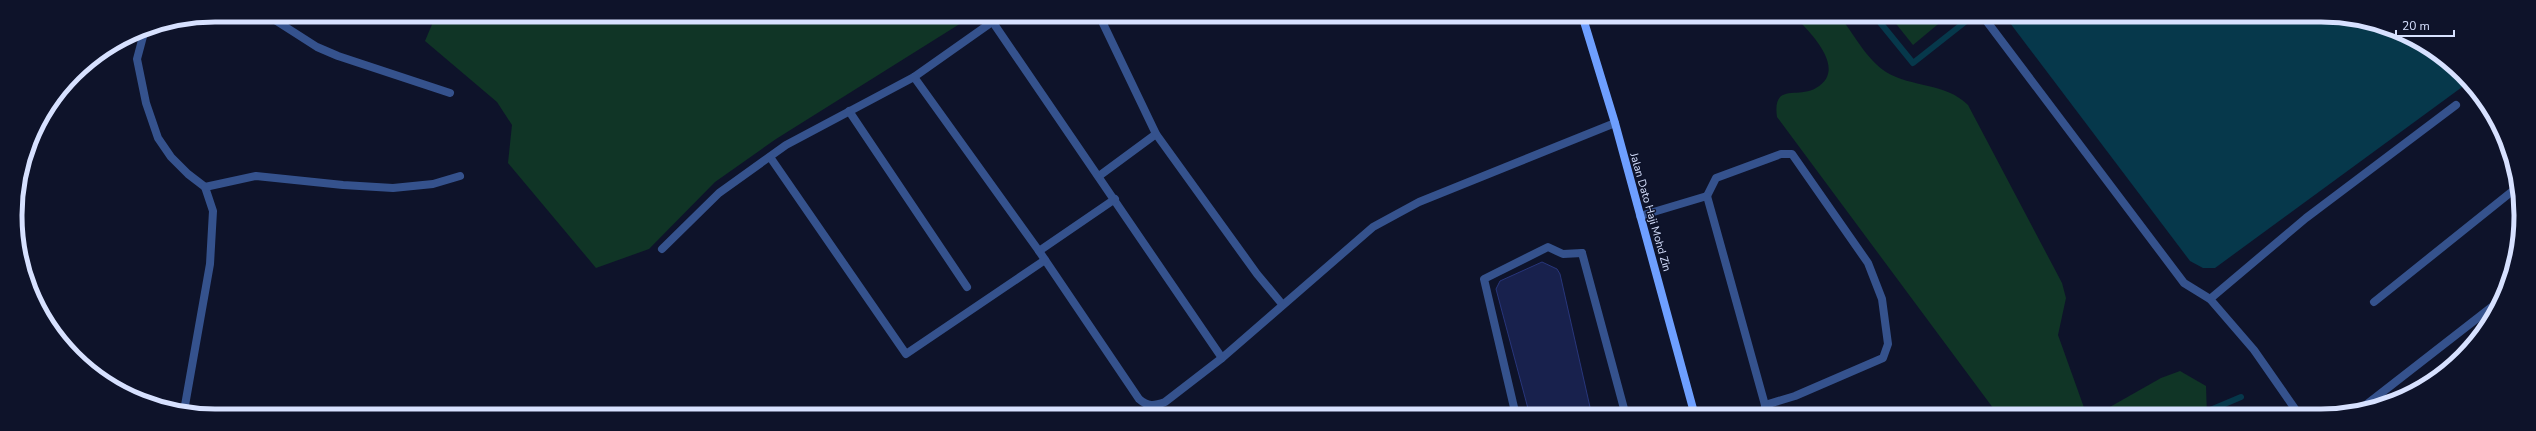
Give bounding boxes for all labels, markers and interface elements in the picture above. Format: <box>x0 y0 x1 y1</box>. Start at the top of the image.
scale bar <box>2396 12 2454 38</box>
text: 20 m <box>2402 18 2430 34</box>
street label: Jalan Dato Haji Mohd Zin <box>1626 150 1675 273</box>

